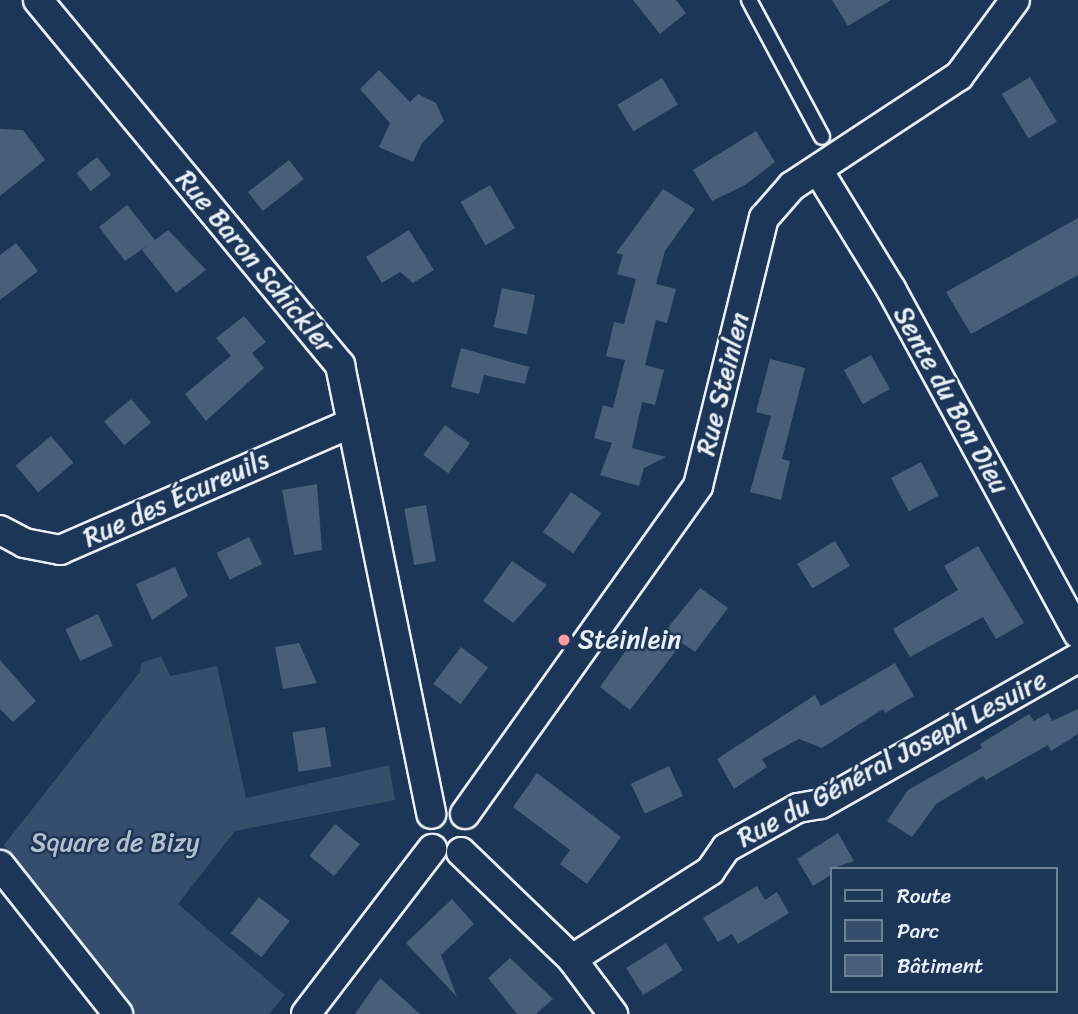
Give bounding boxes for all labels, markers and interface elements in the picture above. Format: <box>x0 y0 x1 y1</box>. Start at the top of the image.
street label: Rue Baron Schickler <box>168 163 342 361</box>
street label: Sente du Bon Dieu <box>886 301 1016 499</box>
street label: Rue Steinlen <box>690 309 756 459</box>
street label: Rue des Écureuils <box>78 444 274 554</box>
place label: Steinlein <box>578 624 681 656</box>
marker: Steinlein <box>556 632 572 648</box>
street label: Rue du Général Joseph Lesuire <box>732 664 1052 854</box>
park label: Square de Bizy <box>30 827 200 859</box>
legend <box>830 867 1057 993</box>
text: Route <box>897 877 951 915</box>
text: Parc <box>897 912 939 950</box>
text: Bâtiment <box>897 947 983 985</box>

